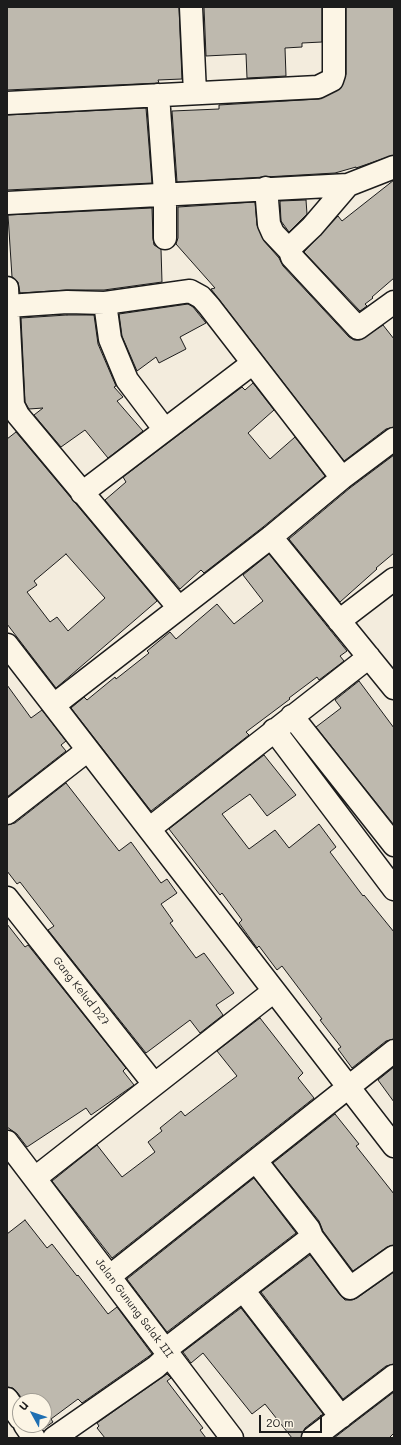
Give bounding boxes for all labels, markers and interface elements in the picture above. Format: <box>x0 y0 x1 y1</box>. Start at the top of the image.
street label: Gang Kelud D27 <box>50 954 112 1028</box>
street label: Jalan Gunung Salak III <box>92 1256 176 1360</box>
north arrow <box>12 1393 52 1433</box>
text: U <box>15 1398 31 1413</box>
scale bar <box>261 1407 324 1433</box>
text: 20 m <box>266 1414 294 1430</box>

